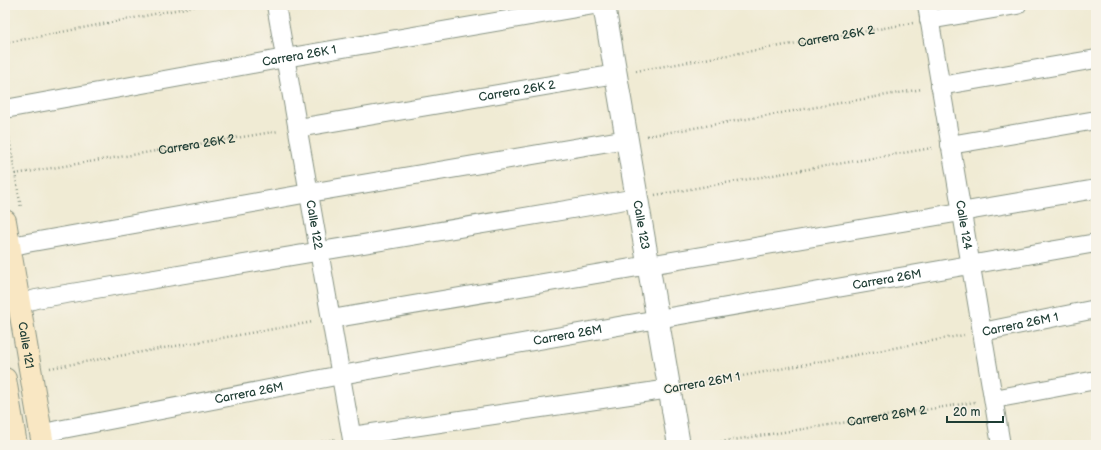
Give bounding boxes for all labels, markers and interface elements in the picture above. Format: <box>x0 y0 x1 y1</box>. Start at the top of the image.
street label: Carrera 26K 2 <box>797 23 876 51</box>
street label: Carrera 26K 1 <box>261 42 338 70</box>
street label: Carrera 26K 2 <box>477 77 556 105</box>
street label: Carrera 26K 2 <box>157 131 236 159</box>
street label: Calle 122 <box>302 199 326 251</box>
street label: Calle 123 <box>629 199 653 251</box>
street label: Calle 124 <box>952 199 975 252</box>
street label: Carrera 26M <box>851 266 923 293</box>
street label: Carrera 26M 1 <box>981 310 1060 340</box>
street label: Calle 121 <box>14 321 37 370</box>
street label: Carrera 26M <box>532 322 604 349</box>
street label: Carrera 26M 1 <box>663 369 742 398</box>
street label: Carrera 26M <box>213 379 285 407</box>
scale bar <box>947 398 1003 424</box>
street label: Carrera 26M 2 <box>846 403 928 430</box>
text: 20 m <box>953 405 980 420</box>

